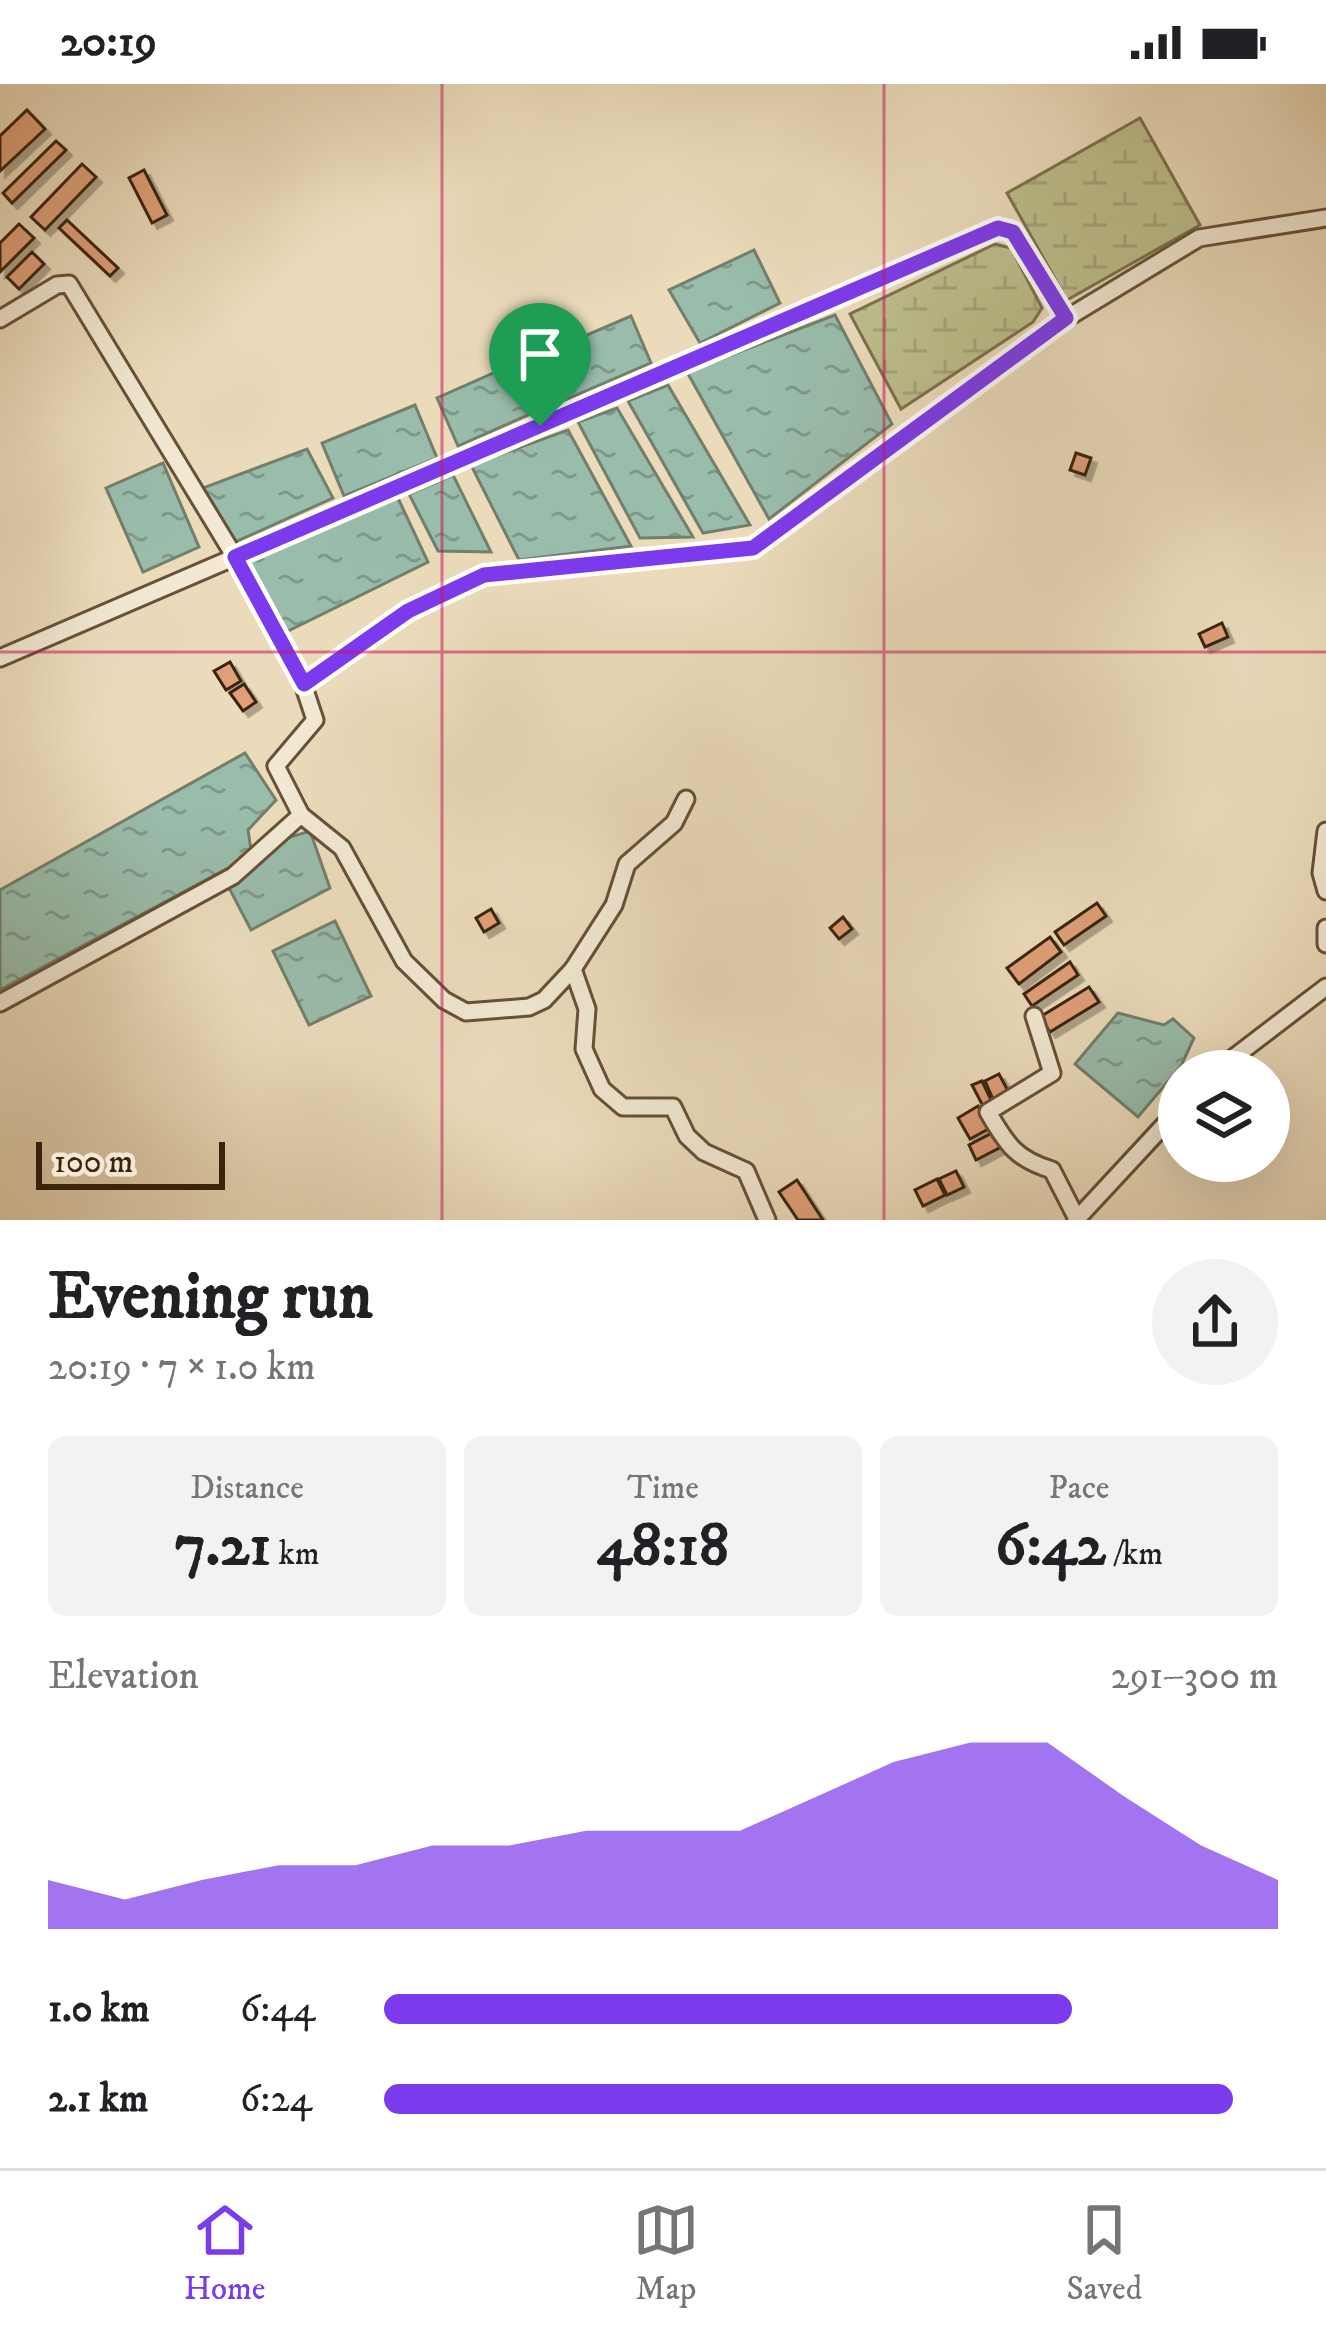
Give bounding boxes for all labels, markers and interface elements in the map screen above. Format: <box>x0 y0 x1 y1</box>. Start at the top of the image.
text: 20:19 <box>60 14 157 70</box>
pin <box>489 303 591 426</box>
icon: arrive <box>507 321 573 387</box>
map controls <box>1158 1050 1290 1182</box>
button: layers <box>1158 1050 1290 1182</box>
scale bar <box>36 1136 225 1189</box>
text: 100 m <box>54 1142 133 1183</box>
text: Evening run <box>48 1257 373 1339</box>
button: share <box>1152 1259 1278 1385</box>
text: 20:19 · 7 × 1.0 km <box>48 1343 315 1392</box>
text: Distance <box>190 1468 304 1509</box>
text: Time <box>627 1468 699 1509</box>
text: Pace <box>1048 1468 1110 1509</box>
text: 7.21 <box>174 1509 271 1584</box>
text: 48:18 <box>597 1509 729 1584</box>
text: 6:42 <box>995 1509 1106 1584</box>
text: km <box>271 1534 320 1575</box>
text: /km <box>1106 1534 1163 1575</box>
text: Elevation <box>48 1652 199 1701</box>
text: 291–300 m <box>1111 1652 1278 1701</box>
text: 1.0 km <box>48 1985 150 2034</box>
text: 6:44 <box>240 1985 315 2034</box>
text: 2.1 km <box>48 2075 148 2124</box>
text: 6:24 <box>240 2075 312 2124</box>
tab: Home <box>184 2197 265 2310</box>
tab: Map <box>633 2197 699 2310</box>
tab: Saved <box>1066 2197 1142 2310</box>

